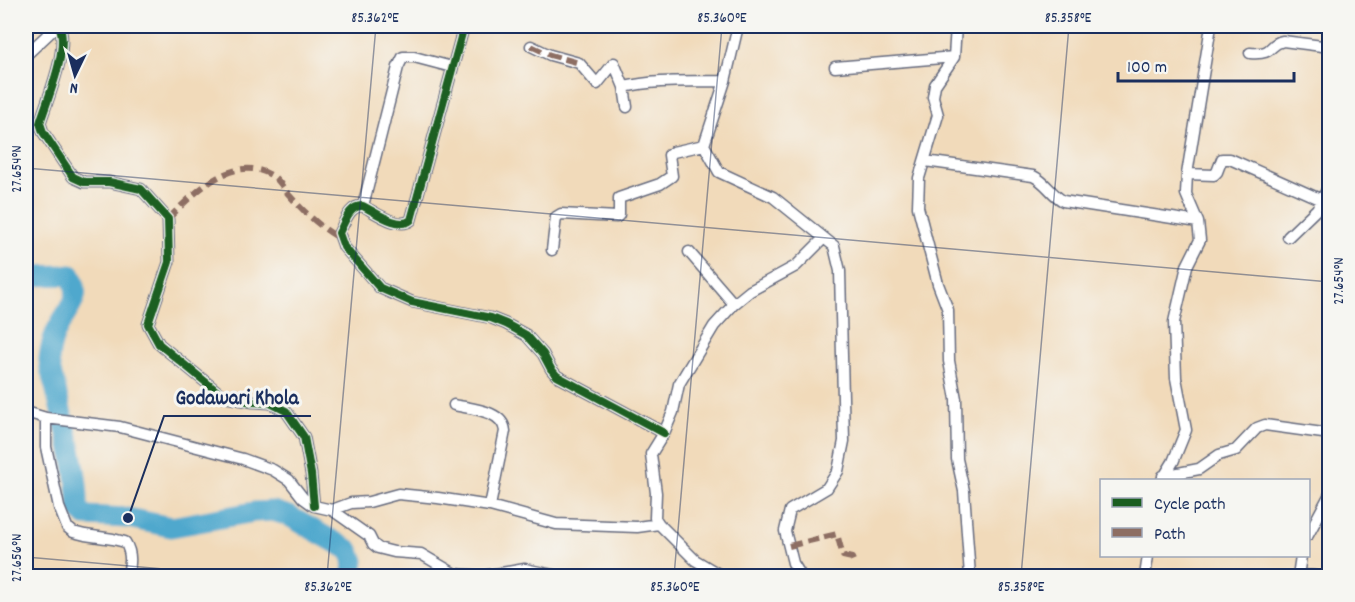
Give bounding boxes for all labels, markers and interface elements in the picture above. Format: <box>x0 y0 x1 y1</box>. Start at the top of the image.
text: 85.362°E <box>351 8 399 30</box>
text: 85.360°E <box>697 8 747 30</box>
text: 85.358°E <box>1045 8 1092 30</box>
north arrow <box>45 45 105 105</box>
scale bar <box>1118 45 1294 83</box>
text: 100 m <box>1127 56 1167 81</box>
text: N <box>69 76 79 99</box>
text: 27.654°N <box>7 145 29 193</box>
text: 27.654°N <box>1329 257 1351 305</box>
callout: Godawari Khola <box>164 377 311 416</box>
text: Godawari Khola <box>176 385 300 415</box>
legend <box>1100 479 1310 557</box>
text: Cycle path <box>1154 493 1225 518</box>
text: Path <box>1154 523 1186 548</box>
text: 27.656°N <box>7 534 29 582</box>
text: 85.362°E <box>304 577 352 599</box>
text: 85.360°E <box>650 577 700 599</box>
text: 85.358°E <box>998 577 1045 599</box>

